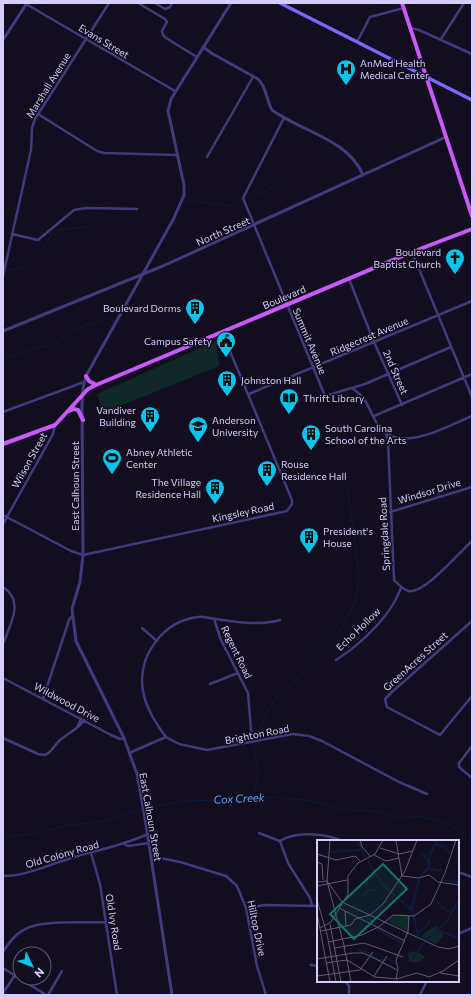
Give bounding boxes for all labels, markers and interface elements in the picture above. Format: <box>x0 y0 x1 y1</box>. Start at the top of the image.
street label: Evans Street <box>77 21 131 61</box>
street label: Marshall Avenue <box>23 50 73 120</box>
place label: AnMed Health Medical Center <box>360 57 429 81</box>
hospital icon: AnMed Health Medical Center <box>335 58 357 86</box>
street label: North Street <box>194 214 252 248</box>
place label: Boulevard Baptist Church <box>374 246 441 270</box>
church icon: Boulevard Baptist Church <box>444 247 466 275</box>
street label: Boulevard <box>261 282 308 311</box>
building icon: Boulevard Dorms <box>184 297 206 325</box>
place label: Boulevard Dorms <box>103 302 181 314</box>
street label: Summit Avenue <box>291 306 329 376</box>
street label: Ridgecrest Avenue <box>328 314 410 358</box>
public building icon: Campus Safety <box>215 330 237 358</box>
place label: Campus Safety <box>144 335 212 347</box>
street label: 2nd Street <box>381 348 411 396</box>
building icon: Johnston Hall <box>216 369 238 397</box>
place label: Johnston Hall <box>241 374 301 386</box>
library icon: Thrift Library <box>278 387 300 415</box>
place label: Thrift Library <box>303 392 364 404</box>
place label: Vandiver Building <box>96 404 137 428</box>
building icon: Vandiver Building <box>139 405 161 433</box>
place label: Anderson University <box>212 414 258 438</box>
school or university icon: Anderson University <box>187 415 209 443</box>
place label: South Carolina School of the Arts <box>325 422 407 446</box>
building icon: South Carolina School of the Arts <box>300 423 322 451</box>
street label: Wilson Street <box>9 430 49 490</box>
street label: East Calhoun Street <box>69 441 81 531</box>
place label: Abney Athletic Center <box>126 446 193 470</box>
sports icon: Abney Athletic Center <box>101 447 123 475</box>
place label: Rouse Residence Hall <box>281 458 347 482</box>
building icon: Rouse Residence Hall <box>256 459 278 487</box>
place label: The Village Residence Hall <box>136 476 201 500</box>
street label: Windsor Drive <box>396 476 462 506</box>
building icon: The Village Residence Hall <box>204 477 226 505</box>
street label: Springdale Road <box>376 497 392 571</box>
street label: Kingsley Road <box>211 500 275 524</box>
place label: President's House <box>323 525 373 549</box>
building icon: President's House <box>298 526 320 554</box>
street label: Echo Hollow <box>333 605 383 653</box>
street label: Regent Road <box>219 624 255 681</box>
street label: GreenAcres Street <box>380 629 450 693</box>
street label: Wildwood Drive <box>32 680 102 724</box>
street label: Brighton Road <box>224 722 290 746</box>
street label: East Calhoun Street <box>137 772 165 862</box>
water label: Cox Creek <box>213 790 266 806</box>
street label: Old Colony Road <box>24 838 100 870</box>
inset map <box>317 840 459 982</box>
street label: Old Ivy Road <box>104 893 124 951</box>
street label: Hilltop Drive <box>245 899 269 957</box>
north arrow <box>12 946 52 986</box>
text: N <box>32 966 47 981</box>

